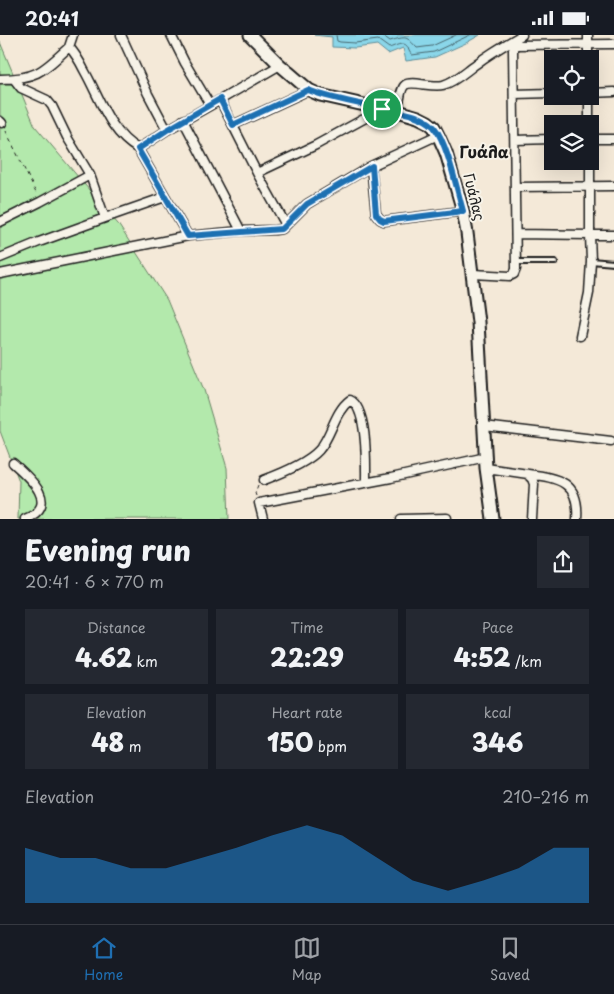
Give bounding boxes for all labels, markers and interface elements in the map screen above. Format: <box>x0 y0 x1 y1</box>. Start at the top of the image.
text: 20:41 <box>25 4 79 32</box>
map controls <box>544 50 599 170</box>
button: locate <box>544 50 599 105</box>
pin <box>361 88 403 130</box>
icon: arrive <box>368 95 396 123</box>
button: layers <box>544 115 599 170</box>
district label: Γυάλα <box>459 139 509 163</box>
street label: Γυάλας <box>458 171 491 223</box>
text: Evening run <box>25 528 191 571</box>
button: share <box>537 536 589 588</box>
text: 20:41 · 6 × 770 m <box>25 569 164 593</box>
text: Distance <box>87 617 146 638</box>
text: Time <box>290 617 324 638</box>
text: Pace <box>482 617 513 638</box>
text: 4.62 <box>75 638 132 676</box>
text: 22:29 <box>270 638 344 676</box>
text: 4:52 <box>453 638 511 676</box>
text: km <box>132 651 158 672</box>
text: /km <box>511 651 542 672</box>
text: Elevation <box>86 702 147 723</box>
text: Heart rate <box>272 702 342 723</box>
text: kcal <box>484 702 512 723</box>
text: 48 <box>91 723 124 761</box>
text: 150 <box>267 723 313 761</box>
text: 346 <box>472 723 523 761</box>
text: m <box>124 736 142 757</box>
text: bpm <box>313 736 347 757</box>
text: Elevation <box>25 784 94 808</box>
text: 210–216 m <box>502 784 589 808</box>
tab: Home <box>84 934 123 985</box>
tab: Map <box>292 934 322 985</box>
tab: Saved <box>490 934 530 985</box>

